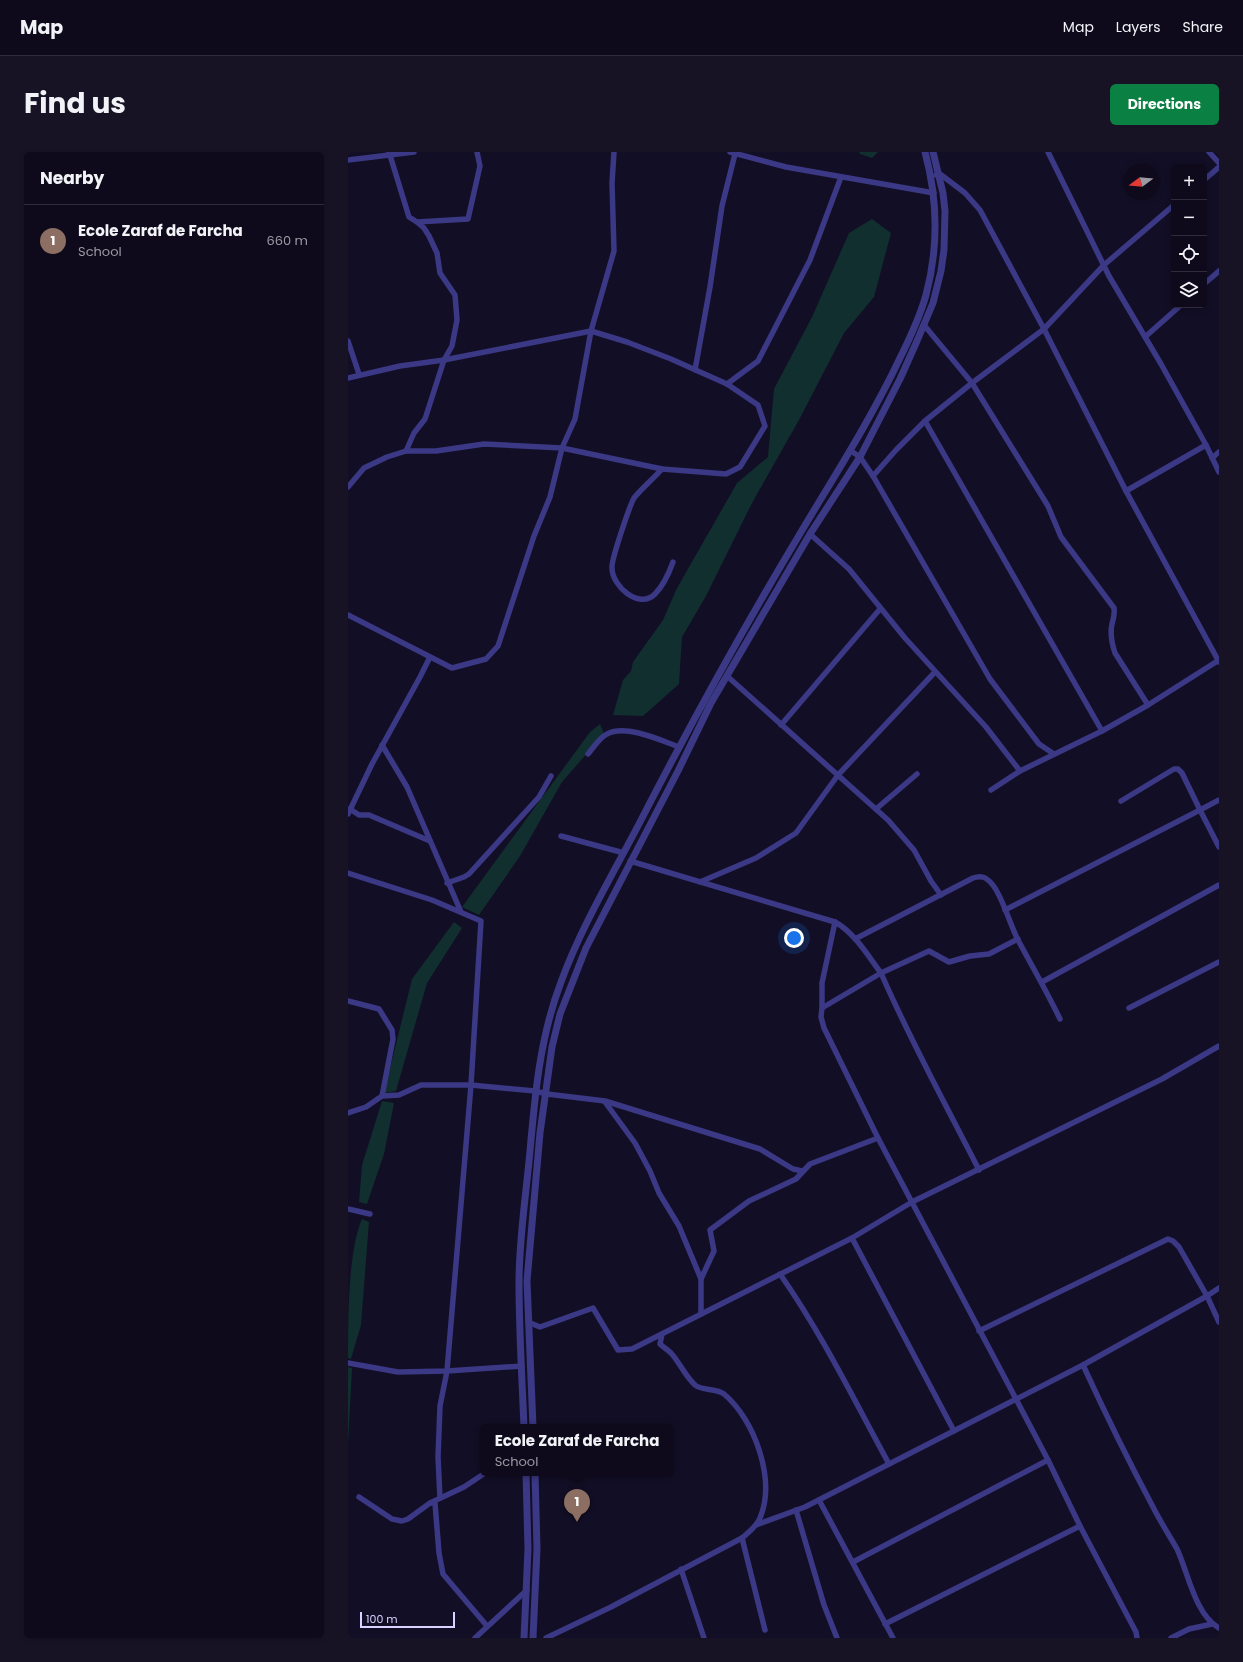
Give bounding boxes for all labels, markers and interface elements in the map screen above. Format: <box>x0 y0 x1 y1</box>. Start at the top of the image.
text: Map <box>20 14 63 41</box>
text: Map <box>1063 17 1094 37</box>
text: Layers <box>1116 17 1160 37</box>
text: Share <box>1182 17 1223 37</box>
text: Find us <box>24 84 126 123</box>
button: Directions <box>1110 84 1219 125</box>
north arrow <box>1123 164 1159 200</box>
map controls <box>1171 164 1207 308</box>
button: + <box>1171 164 1207 200</box>
text: Nearby <box>40 166 104 190</box>
button: − <box>1171 200 1207 236</box>
text: Ecole Zaraf de Farcha <box>78 220 243 241</box>
text: 1 <box>51 231 55 250</box>
text: 660 m <box>266 231 308 250</box>
button: locate <box>1171 236 1207 272</box>
text: School <box>78 242 122 261</box>
button: layers <box>1171 272 1207 308</box>
your location <box>784 928 804 948</box>
popup <box>480 1424 674 1476</box>
text: Ecole Zaraf de Farcha <box>495 1430 659 1451</box>
text: School <box>495 1452 538 1471</box>
pin: 1 <box>564 1489 590 1522</box>
scale bar <box>360 1610 455 1629</box>
text: 100 m <box>366 1611 398 1627</box>

